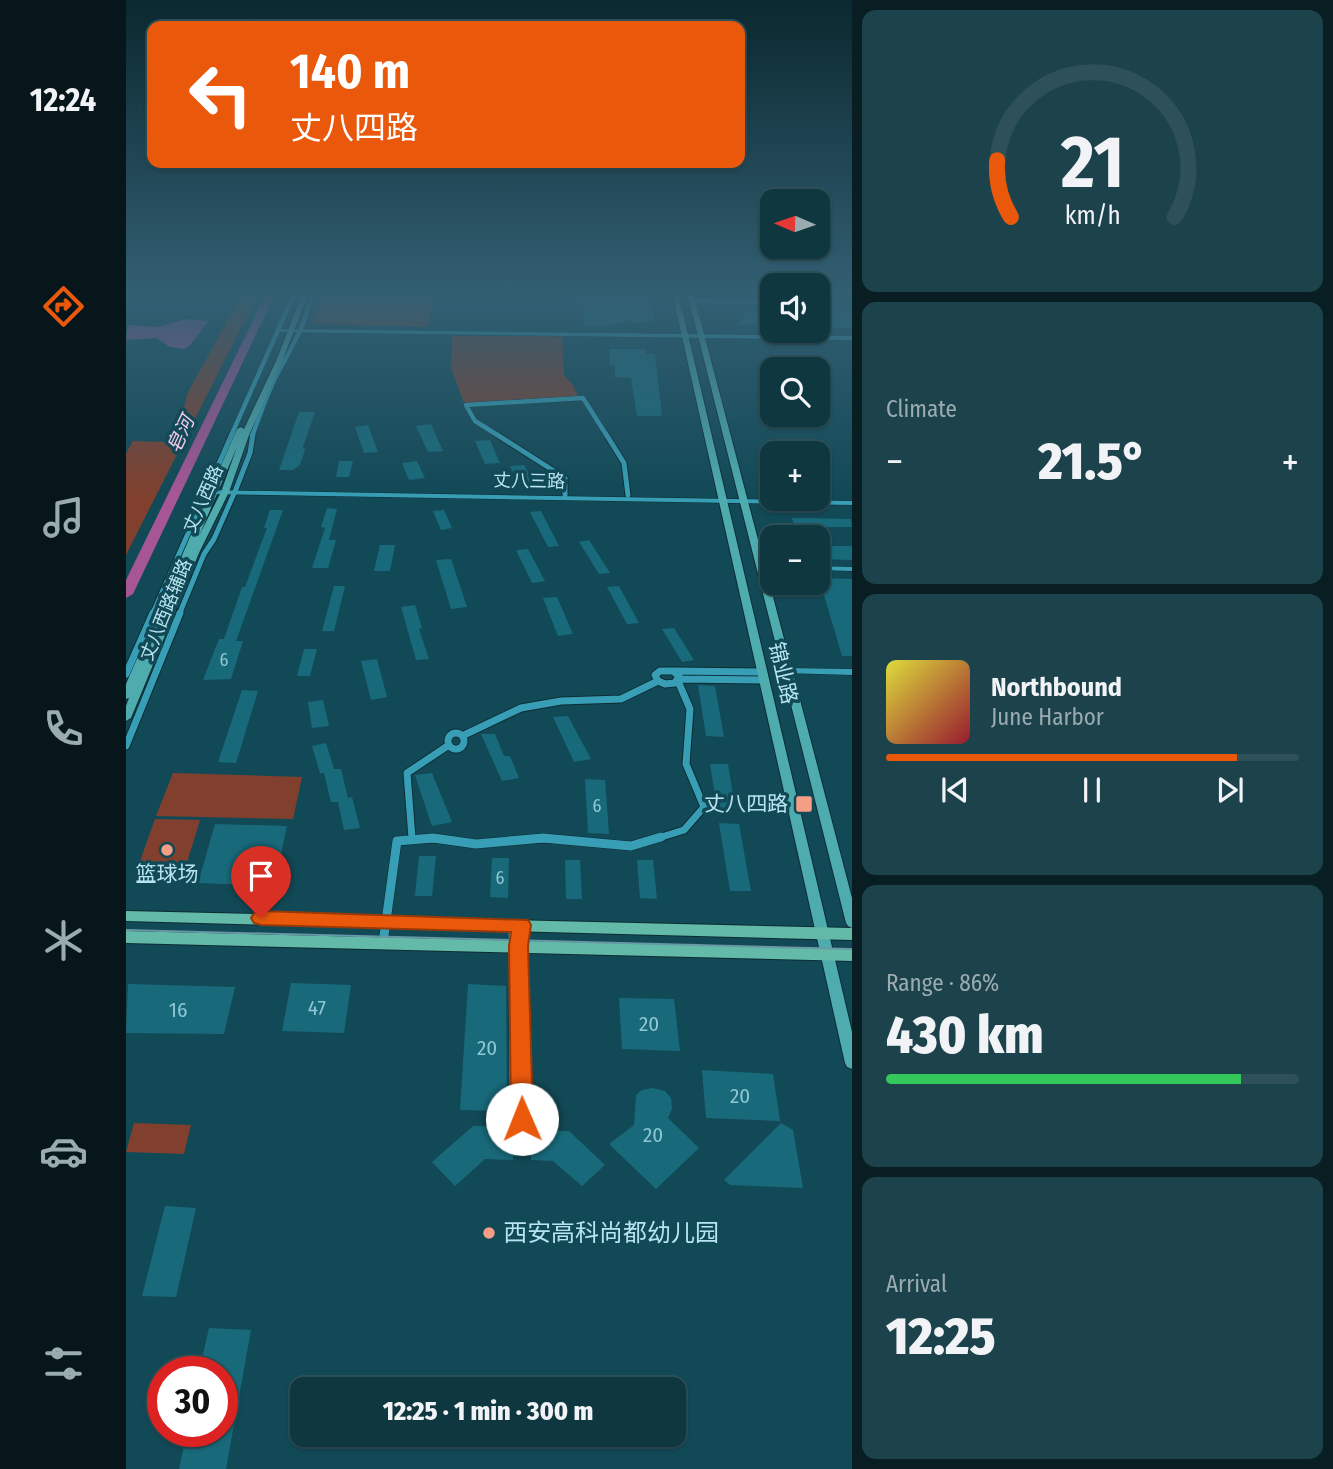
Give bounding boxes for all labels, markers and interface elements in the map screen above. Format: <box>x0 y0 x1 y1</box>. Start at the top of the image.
text: 140 m <box>290 42 410 101</box>
icon: left <box>175 49 266 140</box>
text: 12:24 <box>30 81 96 119</box>
text: 丈八四路 <box>290 109 418 147</box>
text: 21 <box>1060 119 1124 206</box>
north arrow <box>760 189 830 259</box>
map controls <box>760 189 830 595</box>
text: km/h <box>1065 201 1120 231</box>
button: sound <box>760 273 830 343</box>
icon: directions <box>39 282 88 331</box>
button: search <box>760 357 830 427</box>
text: Climate <box>886 395 957 423</box>
water label: 皂河 <box>162 409 201 456</box>
text: 21.5° <box>1038 430 1147 493</box>
text: − <box>886 439 903 485</box>
text: + <box>1282 439 1299 485</box>
button: + <box>760 441 830 511</box>
street label: 丈八西路 <box>178 462 228 536</box>
street label: 丈八三路 <box>493 469 565 493</box>
icon: music <box>39 493 88 542</box>
button: − <box>760 525 830 595</box>
street label: 丈八西路辅路 <box>136 556 196 664</box>
street label: 锦业路 <box>763 639 803 707</box>
house number: 6 <box>220 649 229 671</box>
text: Northbound <box>991 672 1122 703</box>
text: June Harbor <box>991 703 1104 731</box>
icon: phone <box>39 704 88 753</box>
icon: previous <box>936 771 974 809</box>
icon: pause <box>1073 771 1111 809</box>
icon: next <box>1211 771 1249 809</box>
place label: 丈八四路 <box>704 791 788 817</box>
marker: 丈八四路 <box>794 794 814 814</box>
house number: 6 <box>593 795 602 817</box>
marker: 篮球场 <box>159 842 175 858</box>
pin <box>231 846 291 918</box>
icon: arrive <box>242 857 280 895</box>
place label: 篮球场 <box>136 861 199 887</box>
house number: 6 <box>496 867 505 889</box>
icon: climate <box>39 916 88 965</box>
text: Range · 86% <box>886 969 999 997</box>
house number: 47 <box>308 995 326 1021</box>
house number: 16 <box>169 997 187 1023</box>
text: 430 km <box>886 1004 1044 1067</box>
house number: 20 <box>639 1011 659 1037</box>
house number: 20 <box>477 1035 497 1061</box>
position arrow <box>485 1082 559 1156</box>
house number: 20 <box>730 1083 750 1109</box>
house number: 20 <box>643 1122 663 1148</box>
icon: car <box>39 1127 88 1176</box>
place label: 西安高科尚都幼儿园 <box>503 1219 719 1247</box>
marker: 西安高科尚都幼儿园 <box>481 1225 497 1241</box>
text: Arrival <box>886 1270 947 1298</box>
text: 12:25 <box>886 1305 995 1368</box>
icon: filters <box>39 1339 88 1388</box>
speed limit sign: 30 <box>147 1356 238 1447</box>
text: 12:25 · 1 min · 300 m <box>383 1396 593 1427</box>

